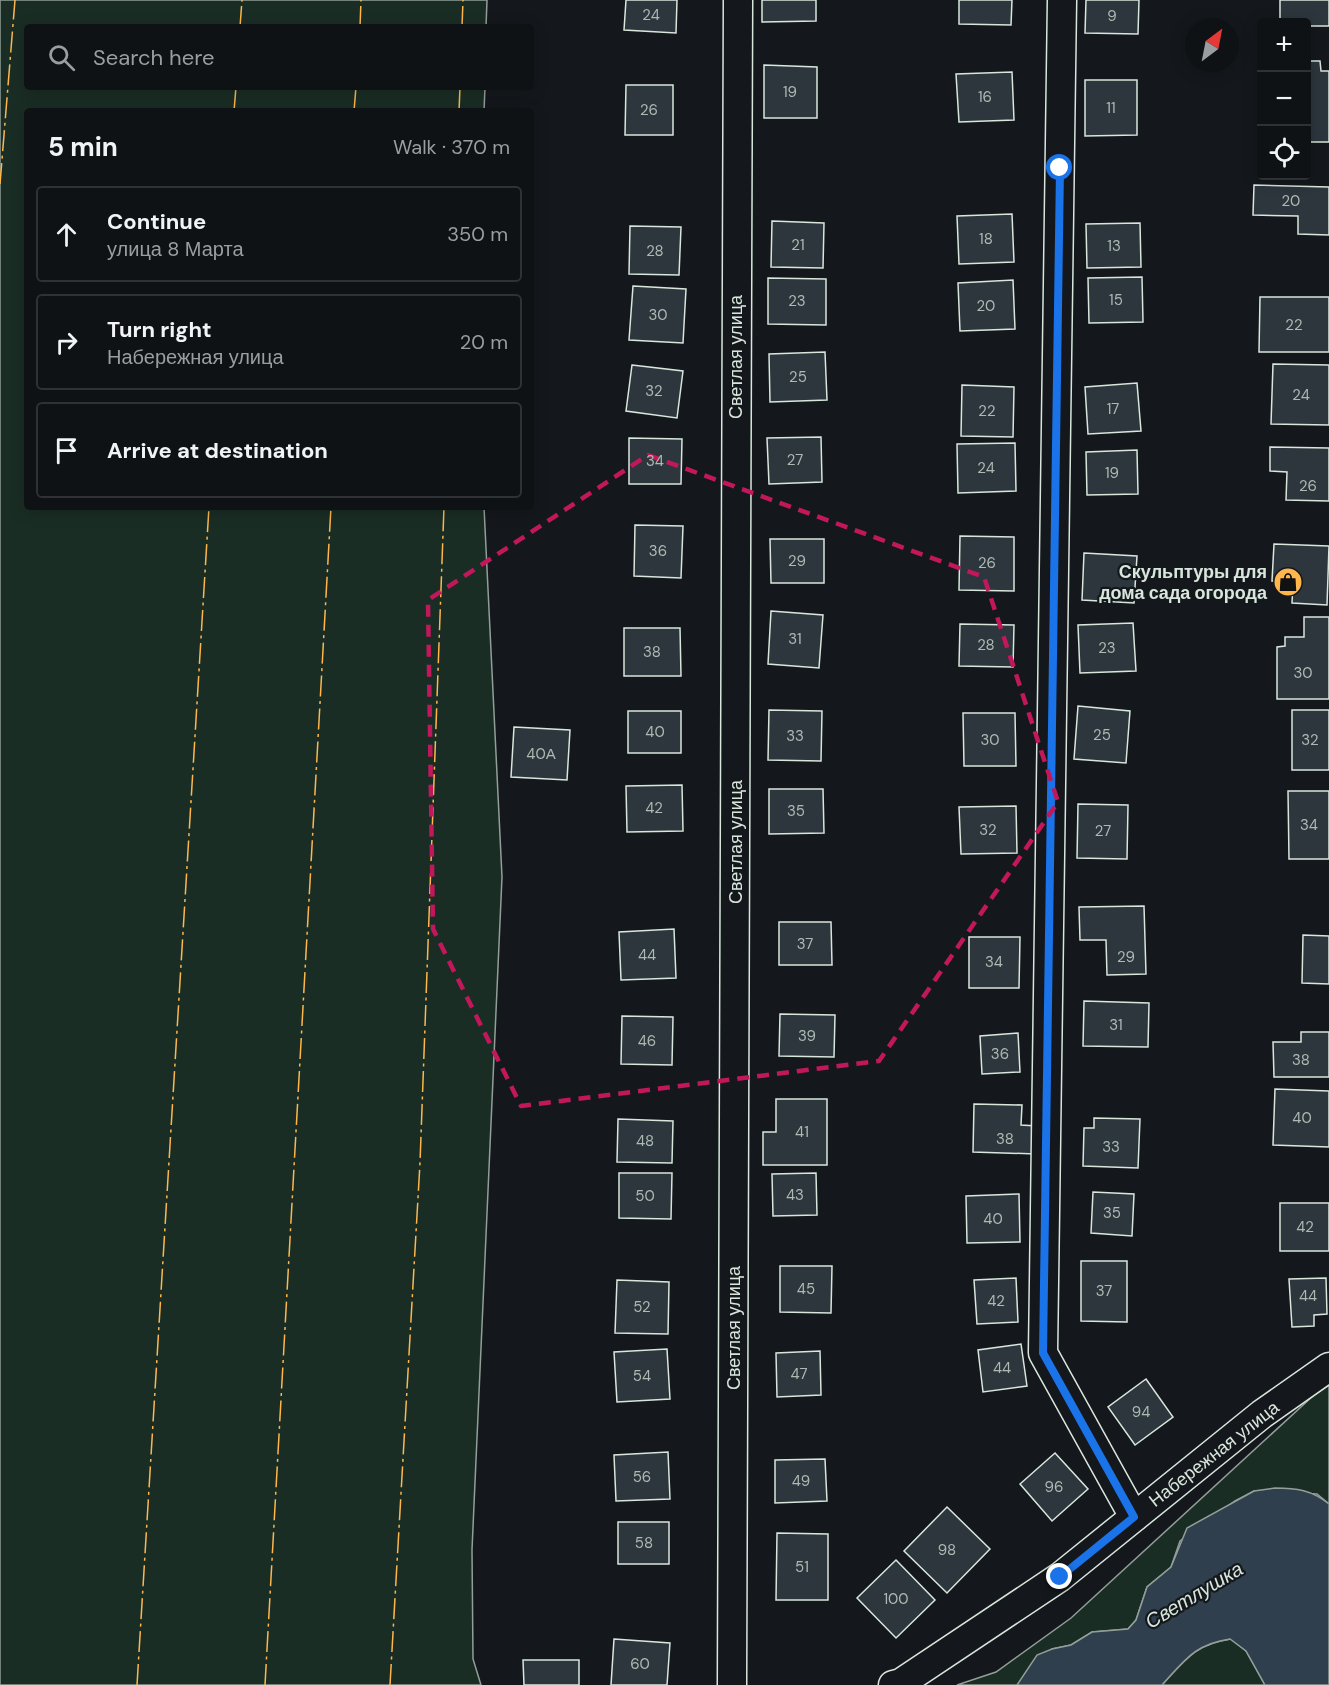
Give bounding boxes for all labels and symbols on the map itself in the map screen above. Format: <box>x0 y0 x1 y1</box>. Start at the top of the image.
house number: 24 <box>642 5 660 25</box>
house number: 9 <box>1107 6 1117 26</box>
north arrow <box>1185 18 1239 72</box>
house number: 19 <box>783 82 797 102</box>
house number: 16 <box>978 87 992 107</box>
house number: 11 <box>1106 98 1116 118</box>
house number: 26 <box>640 100 658 120</box>
route start <box>1046 154 1072 180</box>
house number: 20 <box>1282 191 1300 211</box>
house number: 18 <box>979 229 993 249</box>
house number: 21 <box>791 235 805 255</box>
house number: 13 <box>1107 236 1121 256</box>
house number: 28 <box>646 241 664 261</box>
house number: 15 <box>1109 290 1123 310</box>
house number: 23 <box>788 291 806 311</box>
street label: Светлая улица <box>724 294 748 419</box>
house number: 20 <box>977 296 995 316</box>
house number: 30 <box>648 305 668 325</box>
house number: 22 <box>1285 315 1303 335</box>
house number: 25 <box>789 367 807 387</box>
house number: 32 <box>645 381 663 401</box>
house number: 24 <box>1292 385 1310 405</box>
house number: 17 <box>1107 399 1119 419</box>
house number: 22 <box>978 401 996 421</box>
house number: 27 <box>787 450 803 470</box>
house number: 34 <box>646 451 664 471</box>
house number: 24 <box>977 458 995 478</box>
house number: 19 <box>1105 463 1119 483</box>
house number: 26 <box>1299 476 1317 496</box>
house number: 36 <box>649 541 667 561</box>
house number: 29 <box>788 551 806 571</box>
house number: 26 <box>978 553 996 573</box>
place label: Скульптуры для дома сада огорода <box>1099 560 1268 605</box>
shop icon: Скульптуры для дома сада огорода <box>1272 566 1304 598</box>
house number: 31 <box>788 629 802 649</box>
house number: 28 <box>977 635 995 655</box>
house number: 23 <box>1098 638 1116 658</box>
house number: 38 <box>643 642 661 662</box>
house number: 30 <box>1293 663 1313 683</box>
house number: 40 <box>645 722 665 742</box>
house number: 25 <box>1093 725 1111 745</box>
house number: 33 <box>786 726 804 746</box>
house number: 30 <box>980 730 1000 750</box>
house number: 32 <box>1301 730 1319 750</box>
house number: 40А <box>526 744 556 764</box>
street label: Светлая улица <box>724 779 748 904</box>
house number: 42 <box>645 798 663 818</box>
house number: 35 <box>787 801 805 821</box>
house number: 34 <box>1300 815 1318 835</box>
house number: 32 <box>979 820 997 840</box>
house number: 27 <box>1095 821 1111 841</box>
house number: 37 <box>797 934 813 954</box>
house number: 44 <box>638 945 656 965</box>
house number: 29 <box>1117 947 1135 967</box>
house number: 34 <box>985 952 1003 972</box>
house number: 31 <box>1109 1015 1123 1035</box>
house number: 39 <box>798 1026 816 1046</box>
house number: 46 <box>638 1031 656 1051</box>
house number: 36 <box>991 1044 1009 1064</box>
house number: 38 <box>1292 1050 1310 1070</box>
house number: 40 <box>1292 1108 1312 1128</box>
house number: 41 <box>795 1122 809 1142</box>
house number: 38 <box>996 1129 1014 1149</box>
house number: 48 <box>636 1131 654 1151</box>
house number: 33 <box>1102 1137 1120 1157</box>
house number: 43 <box>786 1185 804 1205</box>
house number: 50 <box>635 1186 655 1206</box>
house number: 35 <box>1103 1203 1121 1223</box>
house number: 40 <box>983 1209 1003 1229</box>
house number: 42 <box>1296 1217 1314 1237</box>
street label: Светлая улица <box>722 1265 746 1390</box>
house number: 45 <box>797 1279 815 1299</box>
house number: 37 <box>1096 1281 1112 1301</box>
house number: 44 <box>1299 1286 1317 1306</box>
house number: 42 <box>987 1291 1005 1311</box>
house number: 52 <box>633 1297 651 1317</box>
house number: 44 <box>993 1358 1011 1378</box>
house number: 47 <box>790 1364 808 1384</box>
house number: 54 <box>633 1366 651 1386</box>
street label: Набережная улица <box>1144 1395 1285 1512</box>
house number: 94 <box>1132 1402 1150 1422</box>
house number: 56 <box>633 1467 651 1487</box>
house number: 49 <box>792 1471 810 1491</box>
house number: 96 <box>1045 1477 1063 1497</box>
house number: 58 <box>635 1533 653 1553</box>
house number: 98 <box>938 1540 956 1560</box>
water label: Светлушка <box>1140 1556 1248 1634</box>
house number: 51 <box>795 1557 809 1577</box>
route end <box>1046 1563 1072 1589</box>
house number: 100 <box>883 1589 909 1609</box>
house number: 60 <box>630 1654 650 1674</box>

